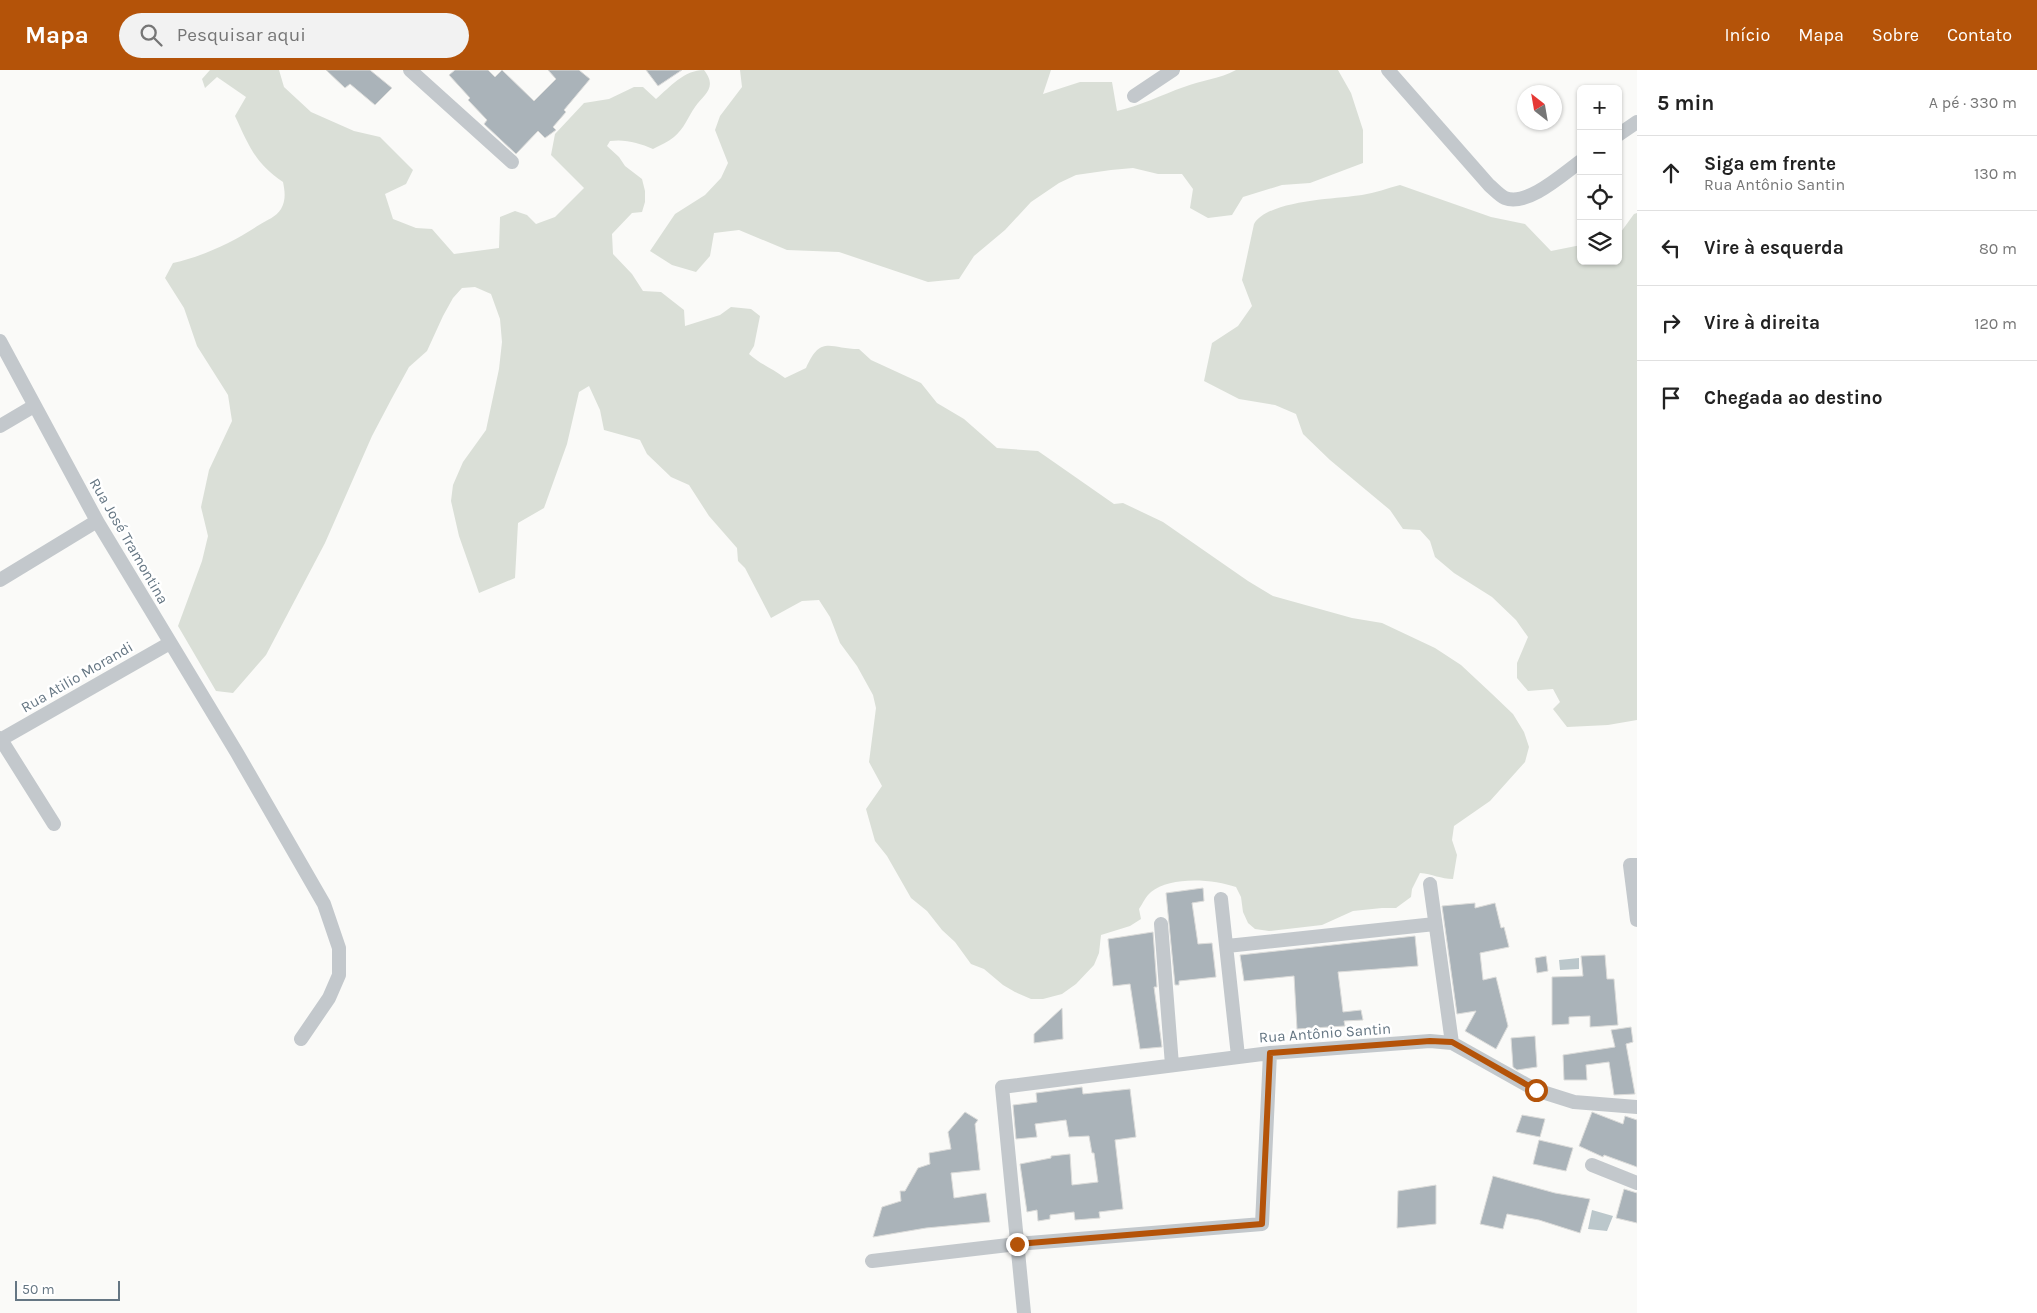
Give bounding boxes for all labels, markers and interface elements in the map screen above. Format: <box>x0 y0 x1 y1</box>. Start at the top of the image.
search box <box>119 13 469 58</box>
text: Mapa <box>25 21 89 49</box>
icon: search <box>137 21 165 49</box>
text: Pesquisar aqui <box>177 24 306 46</box>
text: Início <box>1724 24 1770 46</box>
text: Mapa <box>1798 24 1844 46</box>
text: Sobre <box>1872 24 1919 46</box>
text: Contato <box>1947 24 2012 46</box>
north arrow <box>1517 85 1562 130</box>
map controls <box>1577 85 1622 265</box>
button: + <box>1577 85 1622 130</box>
text: 5 min <box>1657 91 1714 115</box>
text: A pé · 330 m <box>1929 93 2017 112</box>
button: − <box>1577 130 1622 175</box>
text: Siga em frente <box>1704 153 1836 175</box>
icon: ahead <box>1657 159 1685 187</box>
text: 130 m <box>1974 164 2017 183</box>
button: locate <box>1577 175 1622 220</box>
text: Rua Antônio Santin <box>1704 175 1845 194</box>
button: layers <box>1577 220 1622 265</box>
icon: left <box>1657 234 1685 262</box>
text: Vire à esquerda <box>1704 237 1844 259</box>
text: 80 m <box>1979 239 2017 258</box>
icon: right <box>1657 309 1685 337</box>
text: Vire à direita <box>1704 312 1820 334</box>
text: 120 m <box>1974 314 2017 333</box>
icon: arrive <box>1657 384 1685 412</box>
text: Chegada ao destino <box>1704 387 1882 409</box>
street label: Rua José Tramontina <box>86 475 172 607</box>
street label: Rua Atilio Morandi <box>18 638 136 716</box>
street label: Rua Antônio Santin <box>1258 1019 1392 1047</box>
route start <box>1525 1079 1548 1102</box>
route end <box>1006 1233 1029 1256</box>
scale bar <box>15 1278 120 1301</box>
text: 50 m <box>22 1281 55 1298</box>

